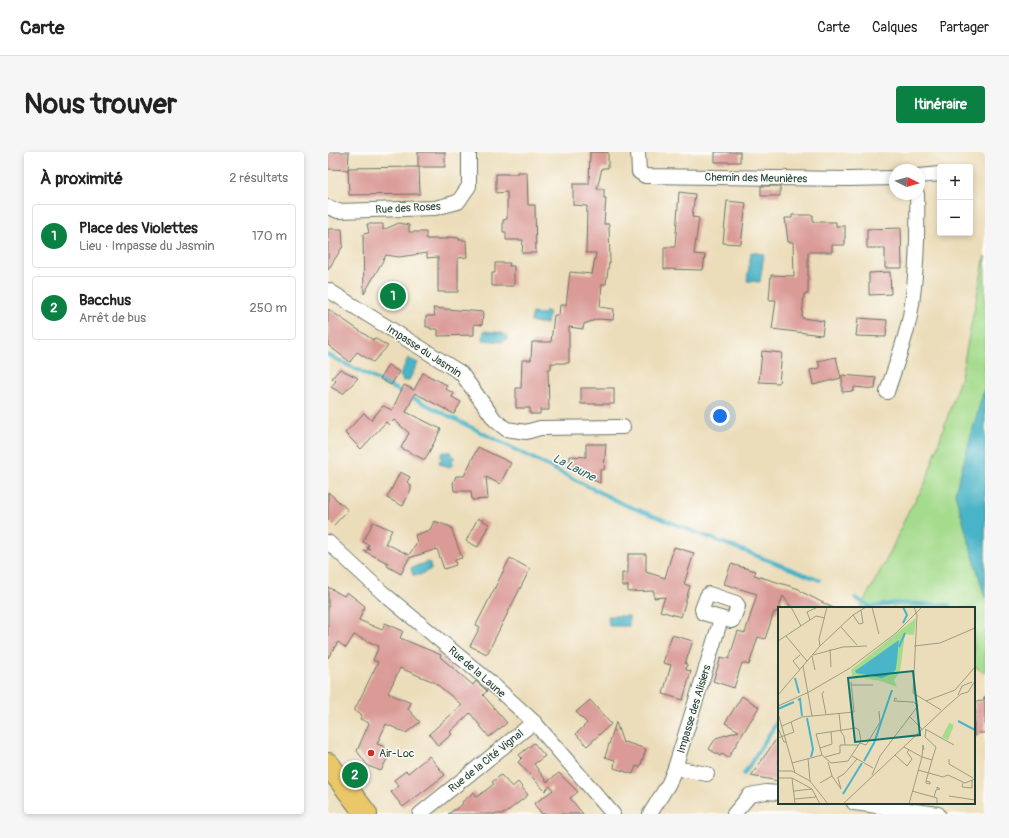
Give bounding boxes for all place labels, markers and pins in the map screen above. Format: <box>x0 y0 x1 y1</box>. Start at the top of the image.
pin: 1 <box>380 281 406 311</box>
place label: Air-Loc <box>379 747 415 760</box>
marker: Air-Loc <box>366 748 376 758</box>
pin: 2 <box>342 760 368 790</box>

